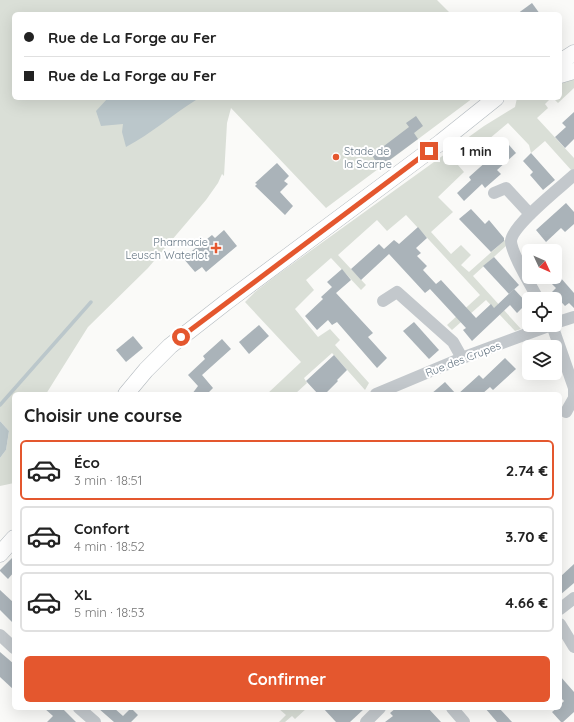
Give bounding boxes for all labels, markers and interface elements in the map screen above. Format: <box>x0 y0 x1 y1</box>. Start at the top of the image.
text: Rue de La Forge au Fer <box>48 28 217 47</box>
text: Rue de La Forge au Fer <box>48 66 217 85</box>
callout: 1 min <box>443 137 509 165</box>
route end <box>420 142 438 160</box>
text: 1 min <box>460 143 492 159</box>
place label: Stade de la Scarpe <box>344 144 392 171</box>
marker: Stade de la Scarpe <box>331 152 341 162</box>
place label: Pharmacie Leusch Waterlot <box>125 235 208 262</box>
marker: Pharmacie Leusch Waterlot <box>211 243 221 253</box>
north arrow <box>522 244 562 284</box>
map controls <box>522 244 562 380</box>
button: locate <box>522 292 562 332</box>
route start <box>172 328 190 346</box>
street label: Rue des Crupes <box>423 338 503 380</box>
button: layers <box>522 340 562 380</box>
text: Choisir une course <box>24 404 182 427</box>
icon: car <box>26 452 62 488</box>
text: Éco <box>74 453 100 472</box>
text: 2.74 € <box>506 461 548 480</box>
text: 3 min · 18:51 <box>74 472 142 488</box>
icon: car <box>26 518 62 554</box>
text: Confort <box>74 519 130 538</box>
text: 3.70 € <box>505 527 548 546</box>
text: 4 min · 18:52 <box>74 538 145 554</box>
icon: car <box>26 584 62 620</box>
text: XL <box>74 585 92 604</box>
text: 4.66 € <box>505 593 548 612</box>
text: 5 min · 18:53 <box>74 604 145 620</box>
button: Confirmer <box>24 656 550 702</box>

